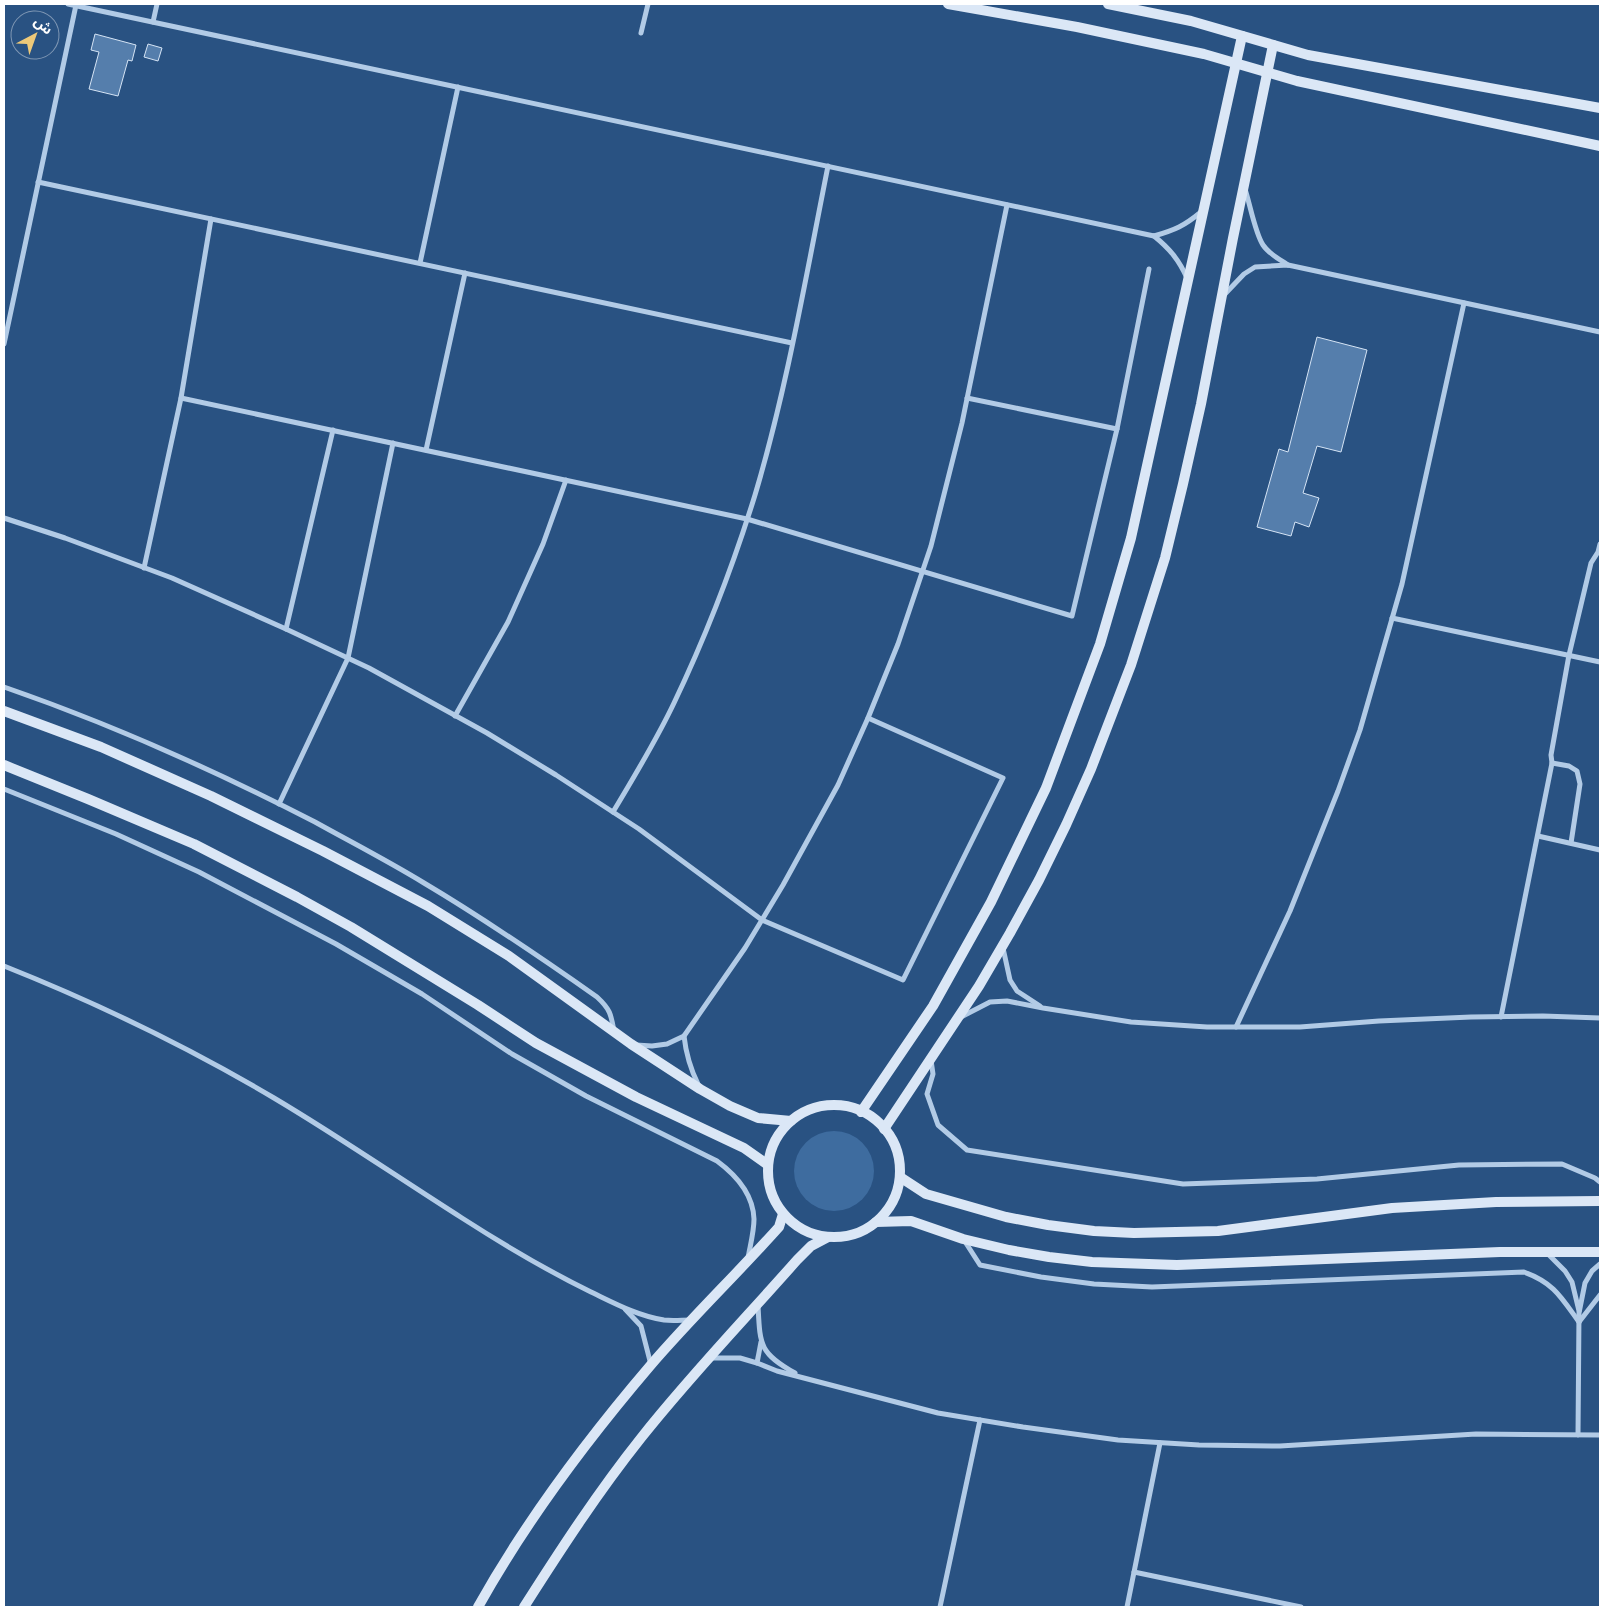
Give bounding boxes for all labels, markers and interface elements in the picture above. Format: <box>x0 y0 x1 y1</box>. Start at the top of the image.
north arrow <box>10 10 60 60</box>
text: ش <box>30 12 57 38</box>

